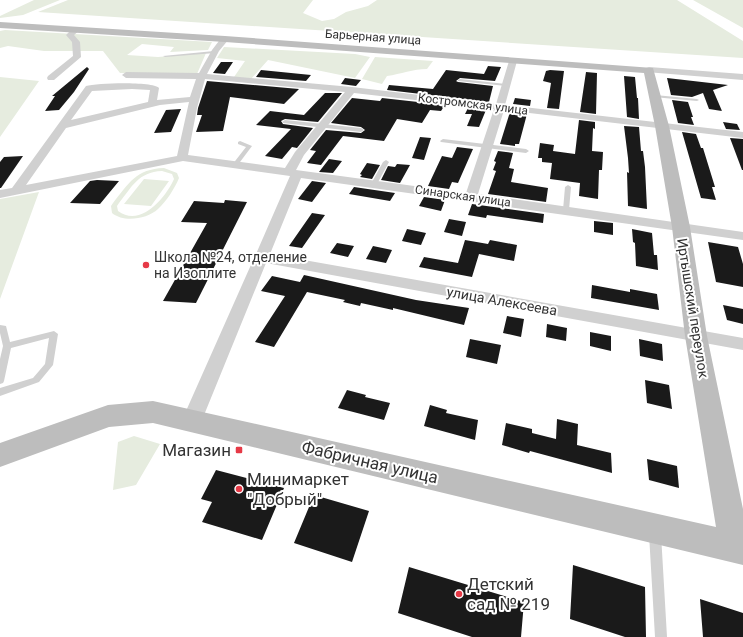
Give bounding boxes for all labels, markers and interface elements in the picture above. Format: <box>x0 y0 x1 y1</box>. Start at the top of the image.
street label: Барьерная улица <box>324 27 422 47</box>
street label: Костромская улица <box>417 90 529 118</box>
street label: Синарская улица <box>414 182 512 210</box>
street label: Иртышский переулок <box>674 237 712 380</box>
place label: Школа №24, отделение на Изоплите <box>154 249 307 281</box>
marker: Школа №24, отделение на Изоплите <box>141 260 151 270</box>
street label: улица Алексеева <box>445 283 559 319</box>
street label: Фабричная улица <box>300 437 440 487</box>
place label: Магазин <box>162 440 231 460</box>
marker: Магазин <box>234 445 244 455</box>
place label: Минимаркет "Добрый" <box>247 469 349 509</box>
marker: Минимаркет "Добрый" <box>234 484 244 494</box>
place label: Детский сад № 219 <box>467 574 550 614</box>
marker: Детский сад № 219 <box>454 589 464 599</box>

